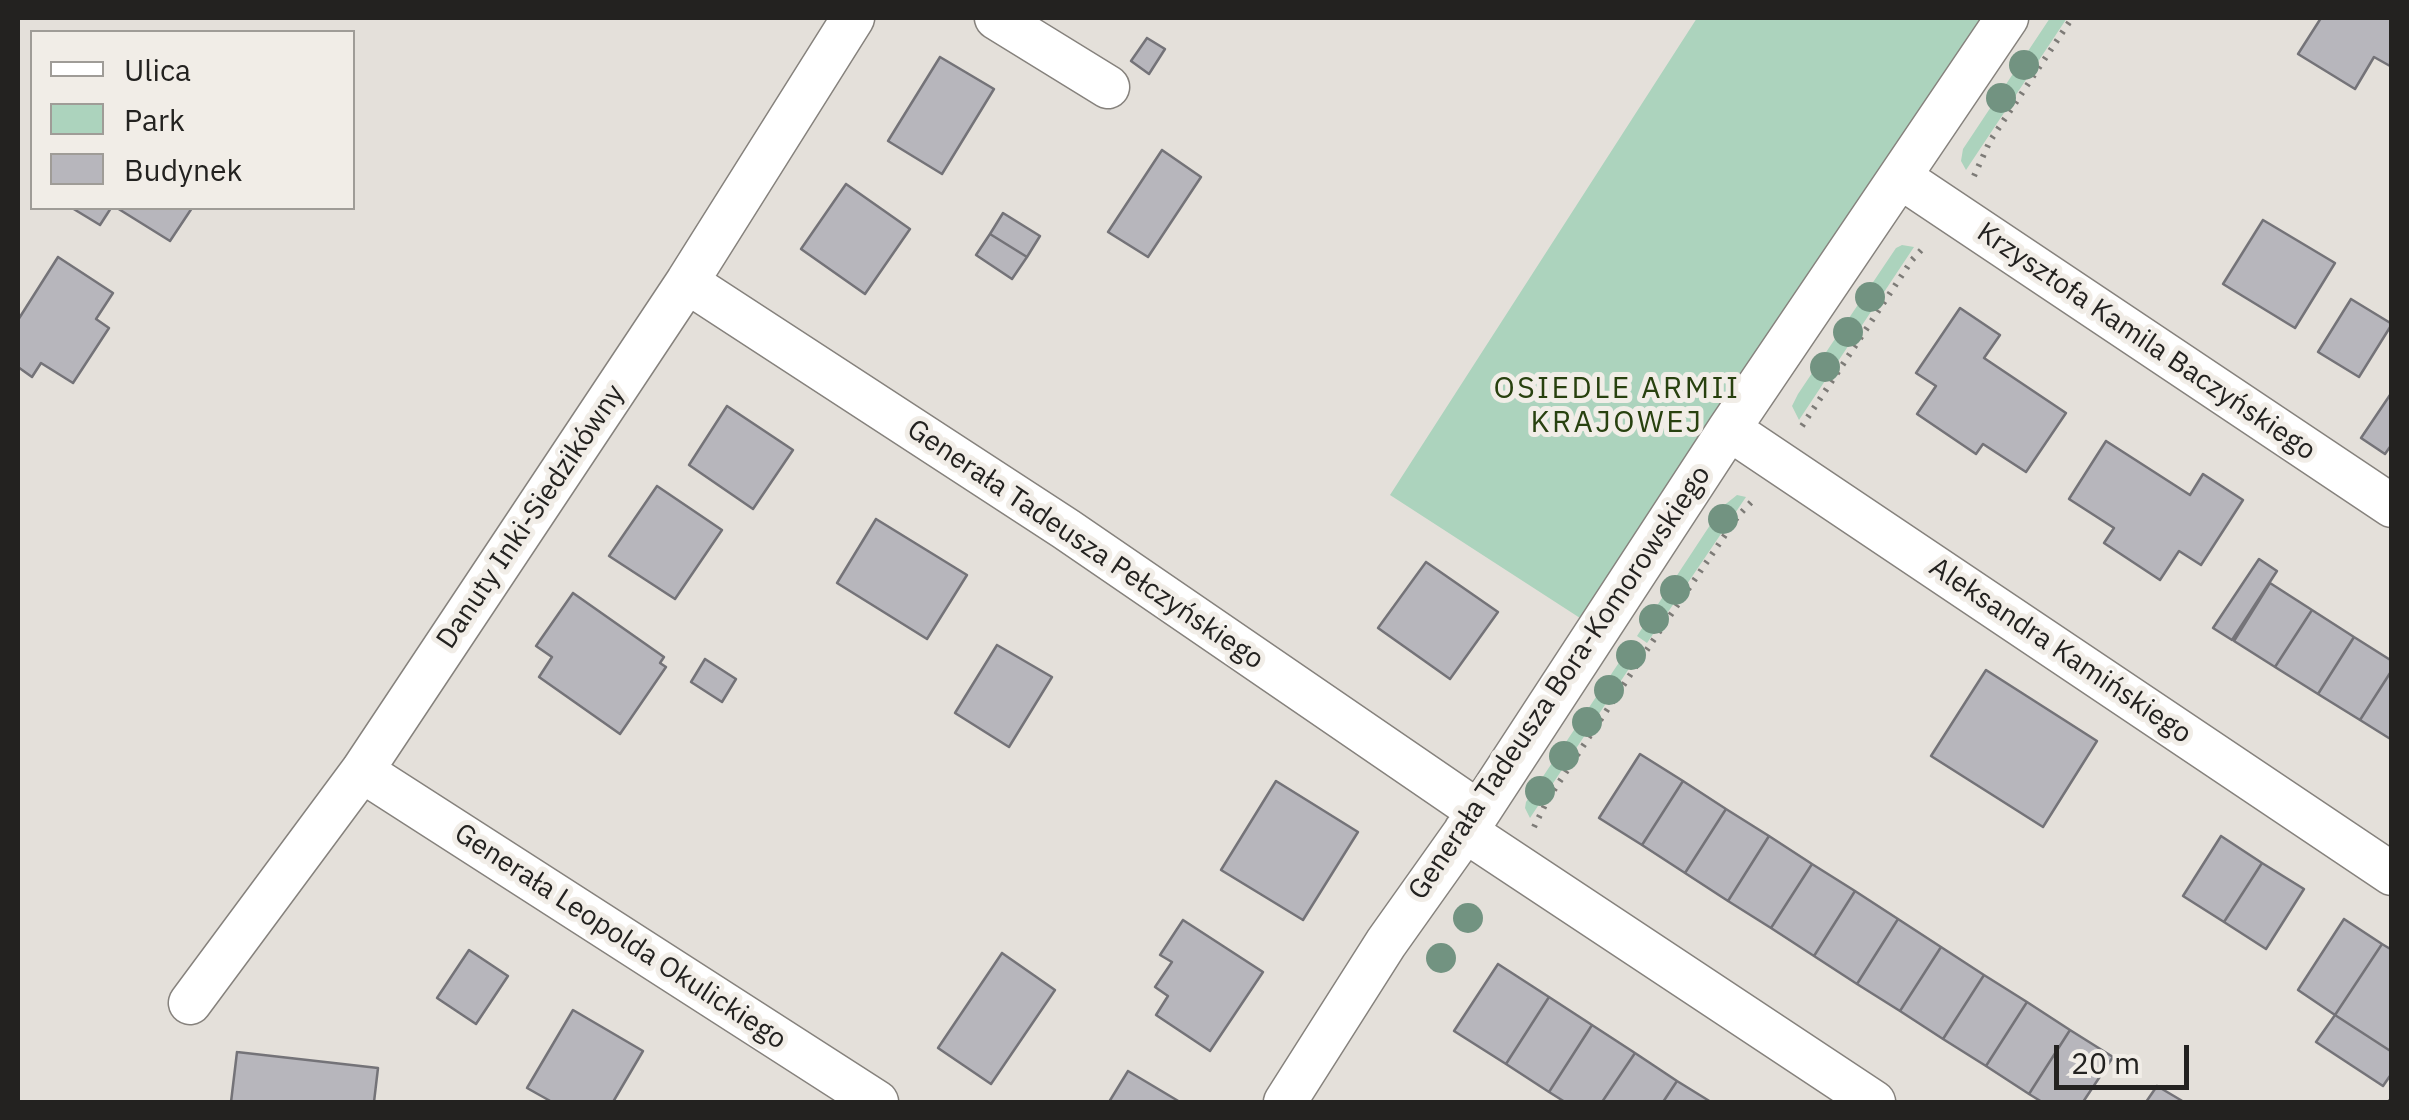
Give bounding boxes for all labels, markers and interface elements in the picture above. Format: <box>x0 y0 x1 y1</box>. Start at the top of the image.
legend <box>30 30 355 210</box>
text: Ulica <box>124 50 191 89</box>
text: Park <box>124 100 185 139</box>
text: Budynek <box>124 150 242 189</box>
street label: Krzysztofa Kamila Baczyńskiego <box>1970 216 2322 468</box>
district label: OSIEDLE ARMII KRAJOWEJ <box>1493 371 1741 442</box>
street label: Danuty Inki-Siedzikówny <box>430 379 632 655</box>
street label: Generała Tadeusza Pełczyńskiego <box>900 413 1270 677</box>
street label: Generała Tadeusza Bora-Komorowskiego <box>1402 460 1718 906</box>
street label: Aleksandra Kamińskiego <box>1923 551 2197 751</box>
street label: Generała Leopolda Okulickiego <box>448 817 792 1057</box>
scale bar <box>2059 1025 2194 1087</box>
text: 20 m <box>2071 1043 2140 1082</box>

